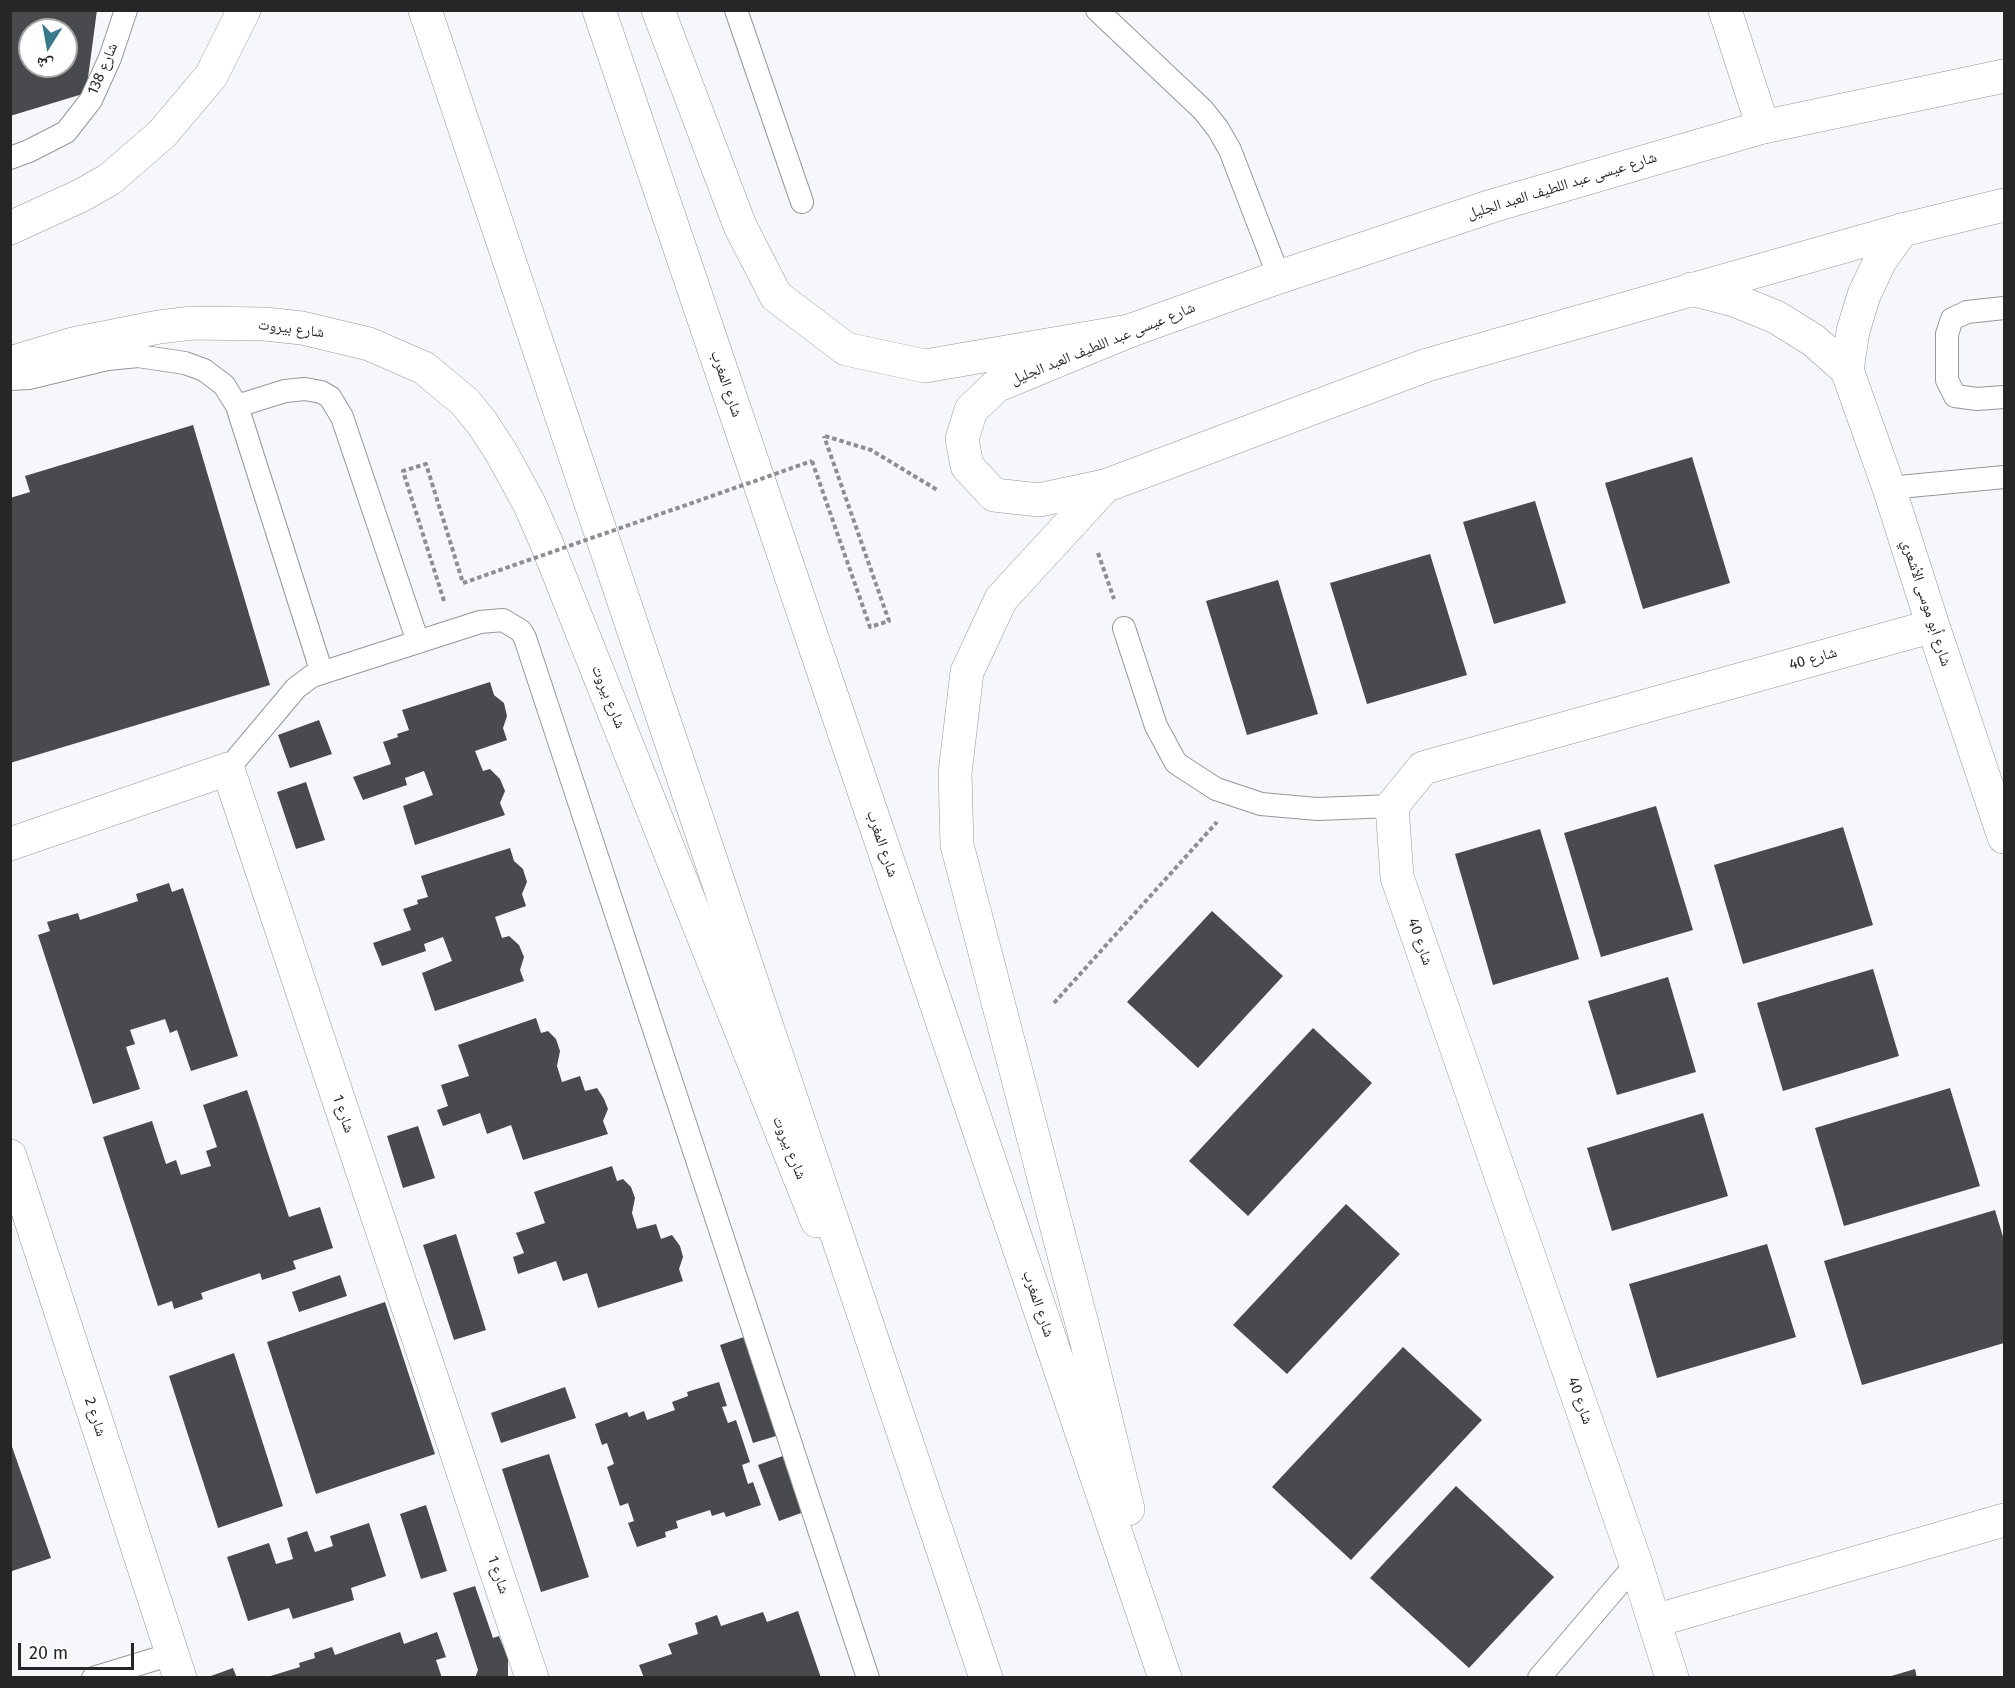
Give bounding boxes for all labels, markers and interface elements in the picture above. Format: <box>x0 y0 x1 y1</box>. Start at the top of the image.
north arrow <box>18 18 78 78</box>
street label: شارع 138 <box>84 40 122 98</box>
text: ش <box>35 53 55 75</box>
street label: شارع عيسى عبد اللطيف العبد الجليل <box>1465 149 1659 223</box>
street label: شارع عيسى عبد اللطيف العبد الجليل <box>1008 299 1198 389</box>
street label: شارع بيروت <box>257 316 325 342</box>
street label: شارع المغرب <box>706 348 746 420</box>
street label: شارع أبو موسى الأشعري <box>1897 537 1955 669</box>
street label: شارع 40 <box>1787 644 1839 674</box>
street label: شارع بيروت <box>587 663 629 731</box>
street label: شارع المغرب <box>862 808 902 880</box>
street label: شارع 40 <box>1404 916 1436 968</box>
street label: شارع 1 <box>328 1093 358 1135</box>
street label: شارع بيروت <box>768 1114 810 1182</box>
street label: شارع المغرب <box>1018 1268 1058 1340</box>
street label: شارع 40 <box>1564 1375 1596 1427</box>
street label: شارع 2 <box>80 1395 110 1439</box>
street label: شارع 1 <box>483 1554 513 1596</box>
scale bar <box>21 1631 136 1669</box>
text: 20 m <box>29 1642 68 1664</box>

